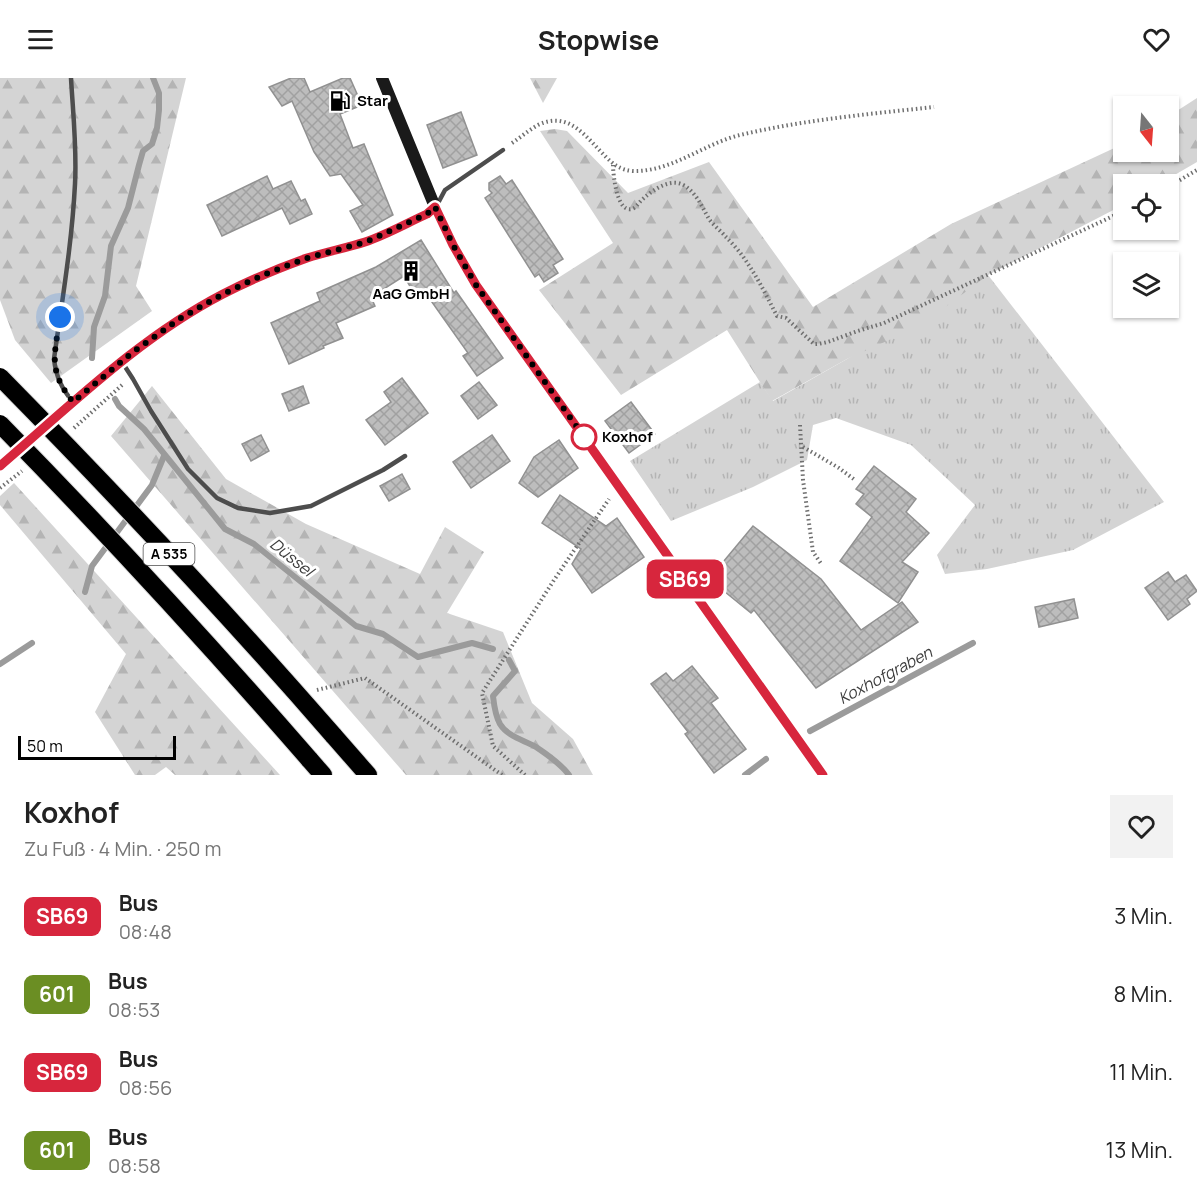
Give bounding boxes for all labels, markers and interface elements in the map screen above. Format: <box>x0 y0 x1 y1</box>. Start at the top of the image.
text: Stopwise <box>538 21 659 58</box>
icon: menu <box>24 23 57 56</box>
icon: heart <box>1140 23 1173 56</box>
fuel station icon: Star <box>328 89 352 113</box>
place label: Star <box>357 90 388 111</box>
north arrow <box>1113 96 1179 162</box>
map controls <box>1113 96 1179 318</box>
button: locate <box>1113 174 1179 240</box>
button: layers <box>1113 252 1179 318</box>
building icon: AaG GmbH <box>399 259 423 283</box>
place label: AaG GmbH <box>372 283 450 304</box>
your location <box>45 302 75 332</box>
marker: Koxhof <box>571 424 597 450</box>
place label: Koxhof <box>602 426 653 447</box>
water label: Düssel <box>266 533 320 583</box>
road number: A 535 <box>144 543 195 565</box>
line badge: SB69 <box>643 560 727 598</box>
text: SB69 <box>659 565 711 593</box>
water label: Koxhofgraben <box>834 641 936 709</box>
scale bar <box>18 733 176 760</box>
text: 50 m <box>27 735 63 757</box>
text: Koxhof <box>24 793 119 831</box>
button: heart <box>1110 795 1173 858</box>
text: Zu Fuß · 4 Min. · 250 m <box>24 835 221 862</box>
text: Bus <box>119 888 158 918</box>
text: 3 Min. <box>1114 901 1173 931</box>
text: SB69 <box>36 902 89 930</box>
text: 08:48 <box>119 918 172 945</box>
text: Bus <box>108 966 148 996</box>
text: 8 Min. <box>1114 979 1173 1009</box>
text: 601 <box>39 980 75 1008</box>
text: 08:53 <box>108 996 160 1023</box>
text: Bus <box>119 1044 158 1074</box>
text: 11 Min. <box>1109 1057 1173 1087</box>
text: SB69 <box>36 1058 89 1086</box>
text: 08:56 <box>119 1074 172 1101</box>
text: Bus <box>108 1122 148 1152</box>
text: 13 Min. <box>1106 1135 1173 1165</box>
text: 601 <box>39 1136 75 1164</box>
text: 08:58 <box>108 1152 161 1179</box>

